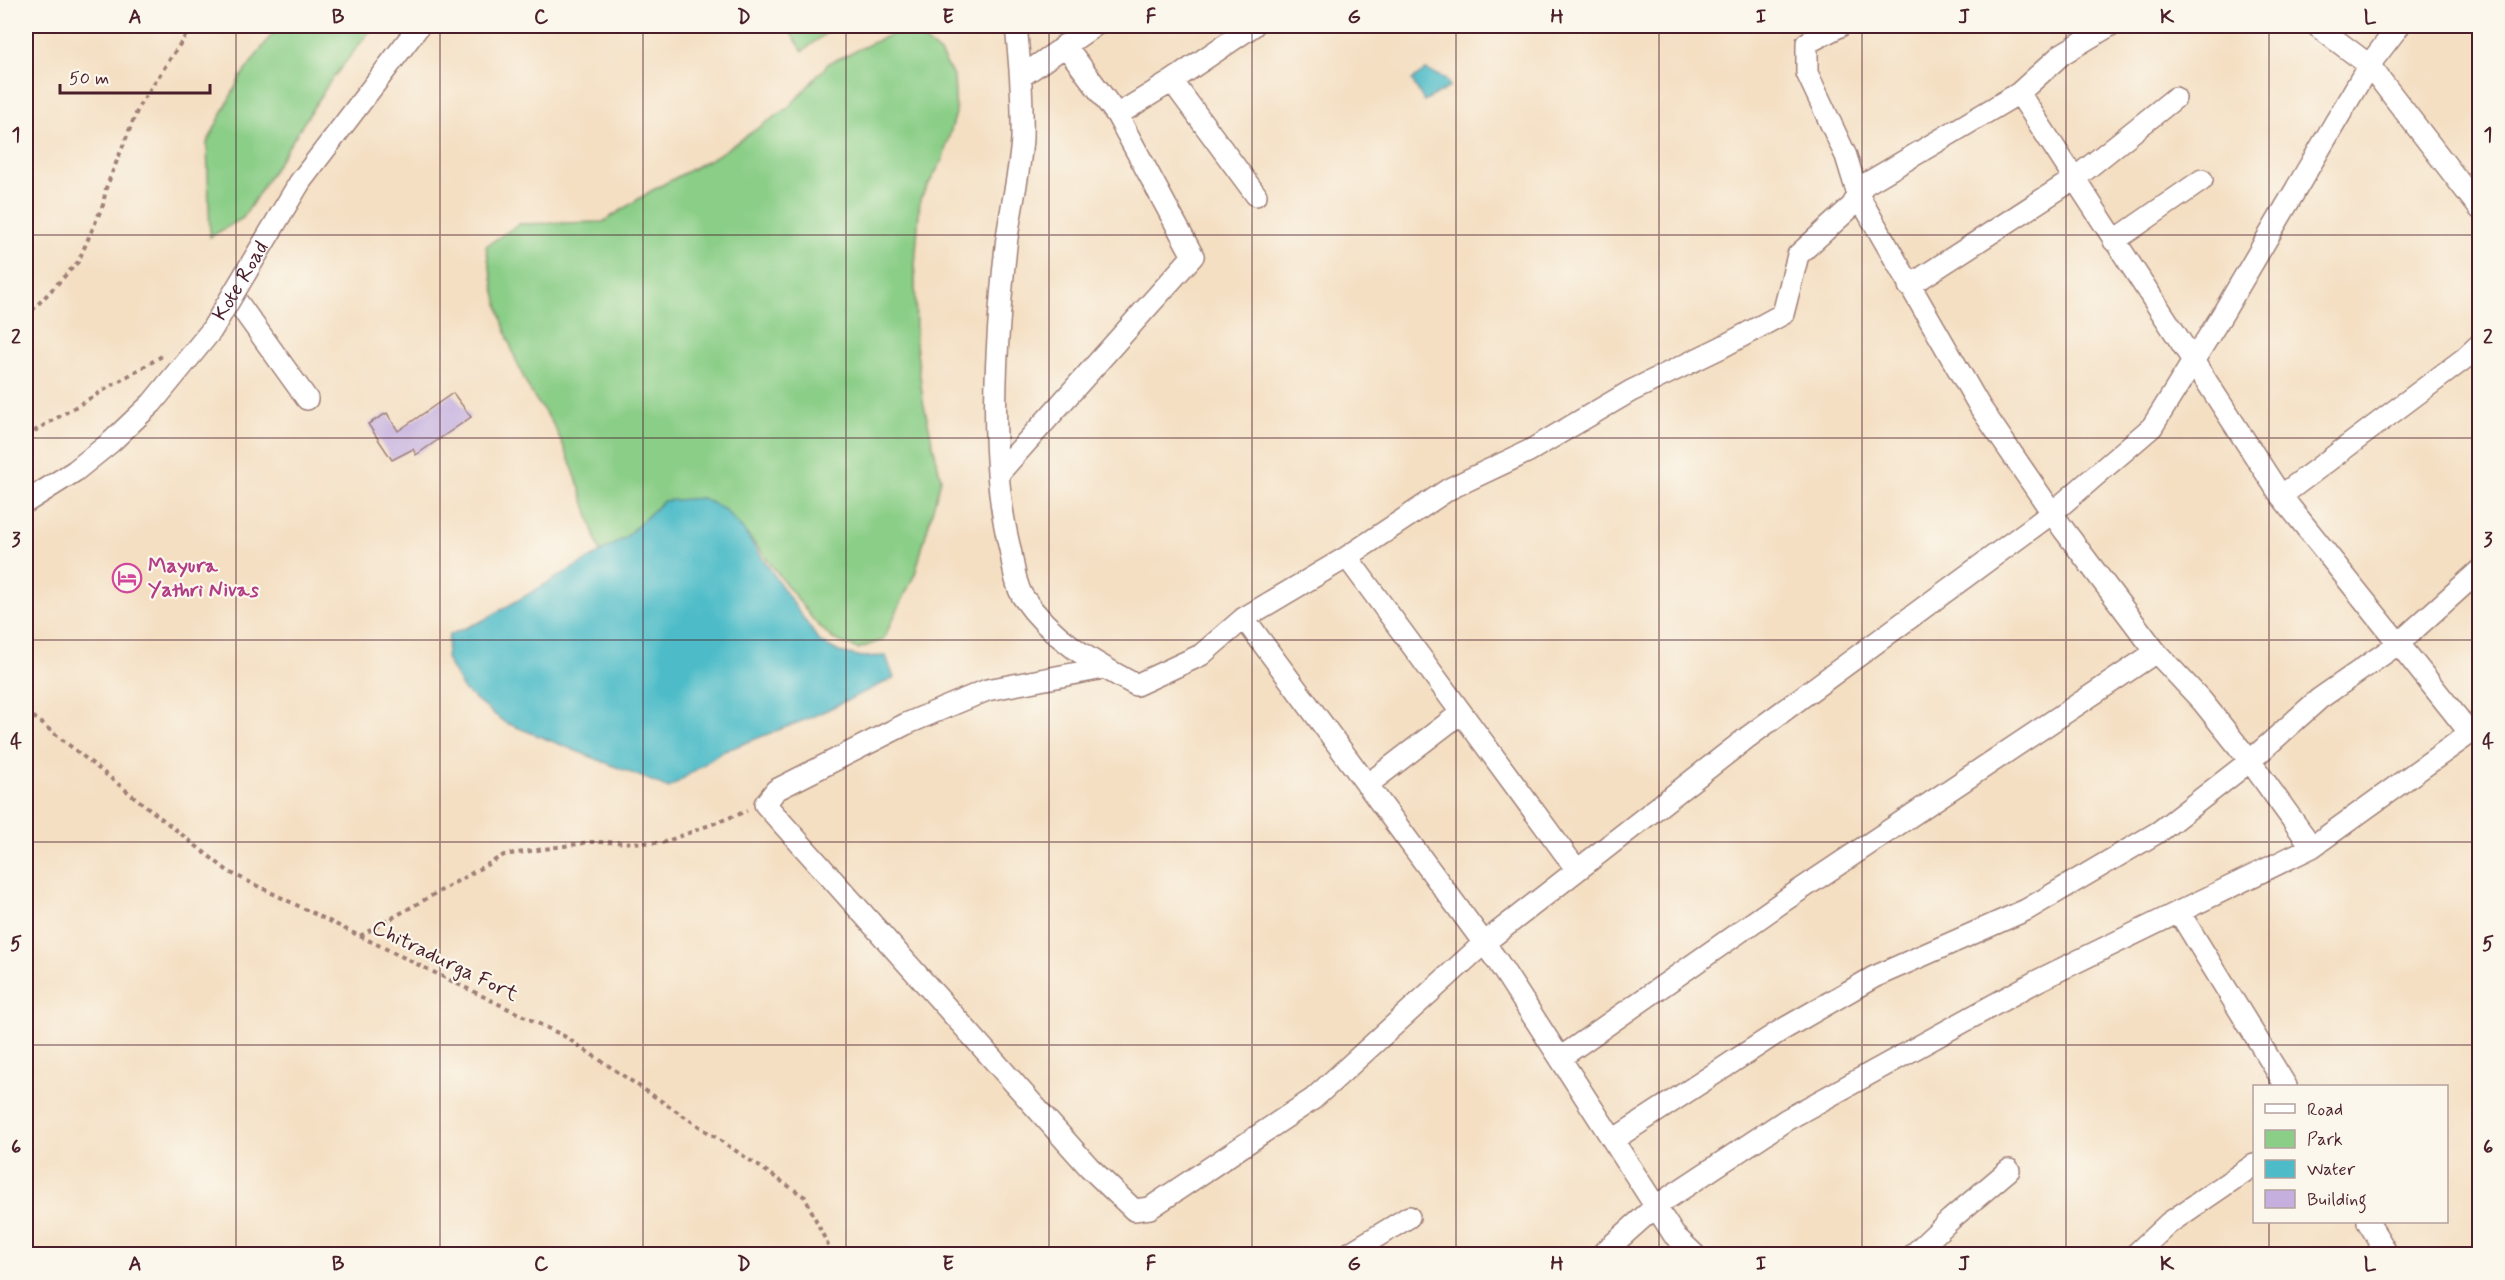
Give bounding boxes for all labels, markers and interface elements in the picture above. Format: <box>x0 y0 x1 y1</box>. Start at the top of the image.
text: A <box>128 4 142 31</box>
text: B <box>332 4 345 31</box>
text: C <box>534 4 549 31</box>
text: D <box>737 4 751 31</box>
text: E <box>942 4 954 31</box>
text: F <box>1146 4 1157 31</box>
text: G <box>1347 4 1361 31</box>
text: H <box>1550 4 1564 31</box>
text: I <box>1756 4 1766 31</box>
text: J <box>1958 4 1970 31</box>
text: K <box>2160 4 2175 31</box>
text: L <box>2364 4 2377 31</box>
scale bar <box>60 57 210 95</box>
text: 50 m <box>69 67 109 91</box>
text: 1 <box>12 122 20 149</box>
text: 1 <box>2484 122 2492 149</box>
street label: Kote Road <box>206 236 275 326</box>
text: 2 <box>11 324 21 351</box>
text: 2 <box>2483 324 2493 351</box>
text: 3 <box>11 527 21 554</box>
text: 3 <box>2483 527 2493 554</box>
place label: Mayura Yathri Nivas <box>148 552 259 604</box>
hotel icon: Mayura Yathri Nivas <box>111 562 143 594</box>
text: 4 <box>10 729 22 756</box>
text: 4 <box>2482 729 2494 756</box>
street label: Chitradurga Fort <box>367 913 524 1009</box>
text: 5 <box>10 931 22 958</box>
text: 5 <box>2482 931 2494 958</box>
legend <box>2253 1085 2448 1223</box>
text: Road <box>2307 1098 2343 1122</box>
text: Park <box>2307 1128 2343 1152</box>
text: 6 <box>11 1134 21 1161</box>
text: 6 <box>2483 1134 2493 1161</box>
text: Water <box>2307 1158 2356 1182</box>
text: Building <box>2307 1188 2367 1214</box>
text: A <box>128 1251 142 1278</box>
text: B <box>332 1251 345 1278</box>
text: C <box>534 1251 549 1278</box>
text: D <box>737 1251 751 1278</box>
text: E <box>942 1251 954 1278</box>
text: F <box>1146 1251 1157 1278</box>
text: G <box>1347 1251 1361 1278</box>
text: H <box>1550 1251 1564 1278</box>
text: I <box>1756 1251 1766 1278</box>
text: J <box>1958 1251 1970 1278</box>
text: K <box>2160 1251 2175 1278</box>
text: L <box>2364 1251 2377 1278</box>

